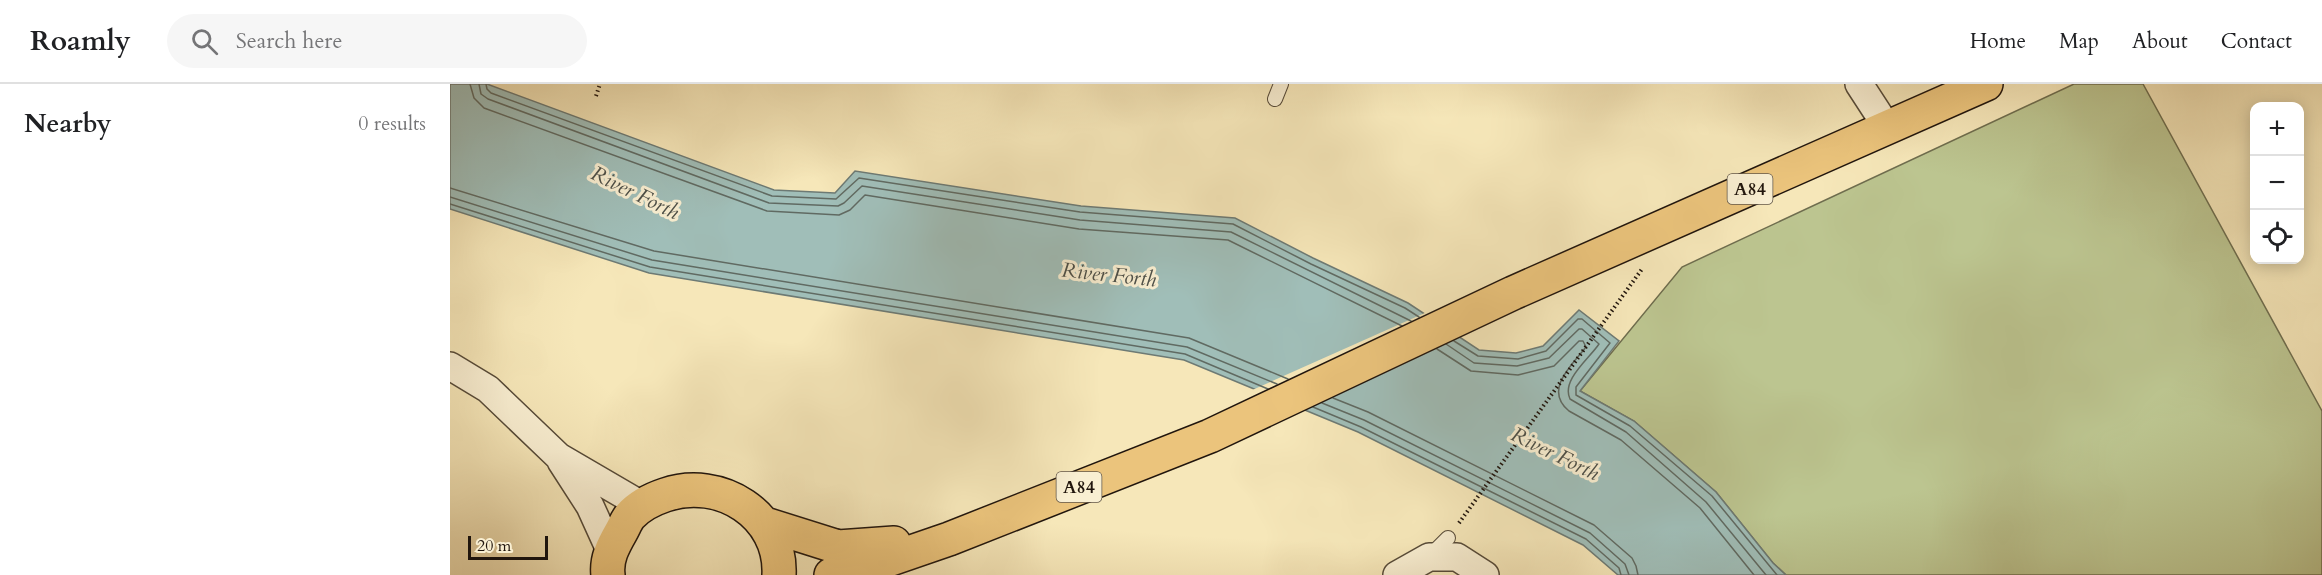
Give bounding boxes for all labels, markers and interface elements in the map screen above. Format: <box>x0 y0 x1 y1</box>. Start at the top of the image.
search box <box>167 14 587 68</box>
text: Roamly <box>30 22 131 60</box>
icon: search <box>188 25 221 58</box>
text: Search here <box>236 26 342 56</box>
text: Home <box>1970 27 2026 56</box>
text: Map <box>2059 27 2099 56</box>
text: About <box>2132 27 2188 56</box>
text: Contact <box>2221 27 2292 56</box>
map controls <box>2250 102 2304 264</box>
button: + <box>2250 102 2304 156</box>
text: Nearby <box>24 106 112 141</box>
text: 0 results <box>358 110 426 137</box>
button: − <box>2250 156 2304 210</box>
water label: River Forth <box>586 159 684 227</box>
road number: A84 <box>1728 174 1772 204</box>
button: locate <box>2250 210 2304 264</box>
water label: River Forth <box>1060 256 1158 294</box>
water label: River Forth <box>1506 420 1604 488</box>
road number: A84 <box>1056 472 1102 502</box>
scale bar <box>468 533 548 560</box>
text: 20 m <box>477 535 511 557</box>

